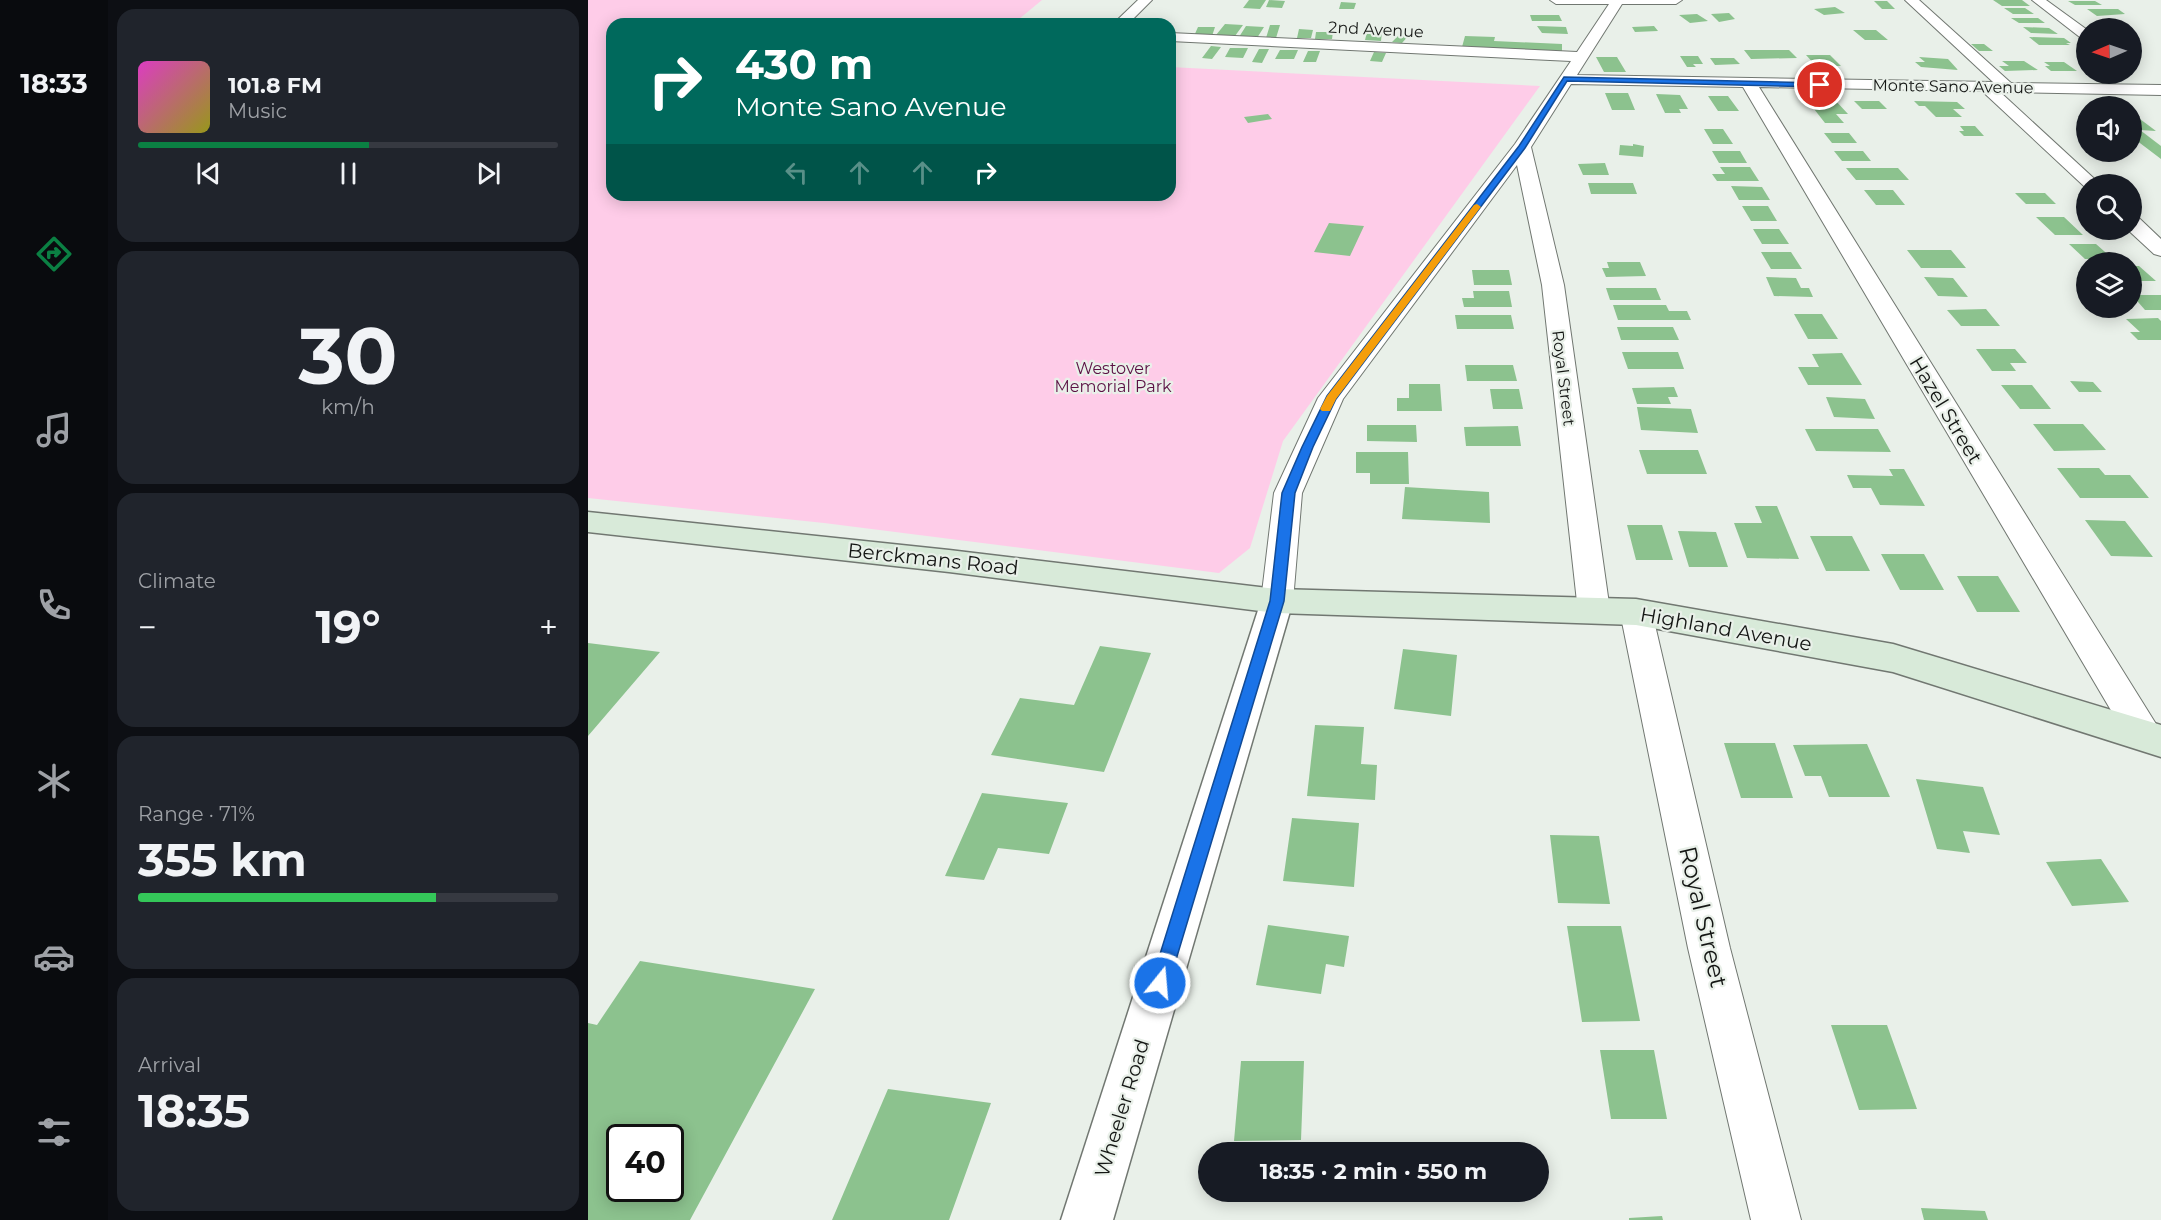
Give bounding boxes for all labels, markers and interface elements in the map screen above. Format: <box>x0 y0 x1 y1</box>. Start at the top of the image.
street label: 2nd Avenue <box>1328 18 1424 41</box>
north arrow <box>2076 18 2142 84</box>
map controls <box>2076 18 2142 318</box>
text: 430 m <box>735 38 873 90</box>
icon: right <box>636 42 714 120</box>
pin <box>1794 59 1845 110</box>
text: 18:33 <box>20 67 88 100</box>
icon: arrive <box>1803 68 1836 101</box>
text: 101.8 FM <box>228 72 322 99</box>
street label: Monte Sano Avenue <box>1872 76 2034 97</box>
text: Monte Sano Avenue <box>735 90 1007 123</box>
button: sound <box>2076 96 2142 162</box>
text: Music <box>228 99 287 123</box>
icon: left <box>780 156 813 189</box>
icon: ahead <box>843 156 876 189</box>
icon: ahead <box>906 156 939 189</box>
icon: right <box>969 156 1002 189</box>
icon: previous <box>192 157 225 190</box>
icon: pause <box>332 157 365 190</box>
icon: next <box>472 157 505 190</box>
button: search <box>2076 174 2142 240</box>
icon: directions <box>33 233 75 275</box>
button: layers <box>2076 252 2142 318</box>
text: 30 <box>298 308 398 404</box>
street label: Royal Street <box>1548 329 1579 427</box>
street label: Hazel Street <box>1904 352 1988 468</box>
park label: Westover Memorial Park <box>1054 359 1172 396</box>
text: km/h <box>321 395 375 419</box>
icon: music <box>33 409 75 451</box>
street label: Berckmans Road <box>846 538 1020 580</box>
text: Climate <box>138 569 216 593</box>
icon: phone <box>33 584 75 626</box>
text: 19° <box>315 599 381 654</box>
street label: Highland Avenue <box>1638 602 1814 656</box>
text: − <box>138 607 157 647</box>
text: + <box>539 607 558 647</box>
icon: climate <box>33 760 75 802</box>
text: Range · 71% <box>138 802 255 826</box>
text: 355 km <box>138 832 307 887</box>
street label: Royal Street <box>1673 843 1734 991</box>
icon: car <box>33 936 75 978</box>
position arrow <box>1128 951 1192 1015</box>
street label: Wheeler Road <box>1090 1036 1154 1180</box>
text: Arrival <box>138 1053 201 1077</box>
text: 18:35 <box>138 1083 250 1138</box>
icon: filters <box>33 1111 75 1153</box>
speed limit sign: 40 <box>606 1124 684 1202</box>
text: 18:35 · 2 min · 550 m <box>1260 1158 1487 1185</box>

